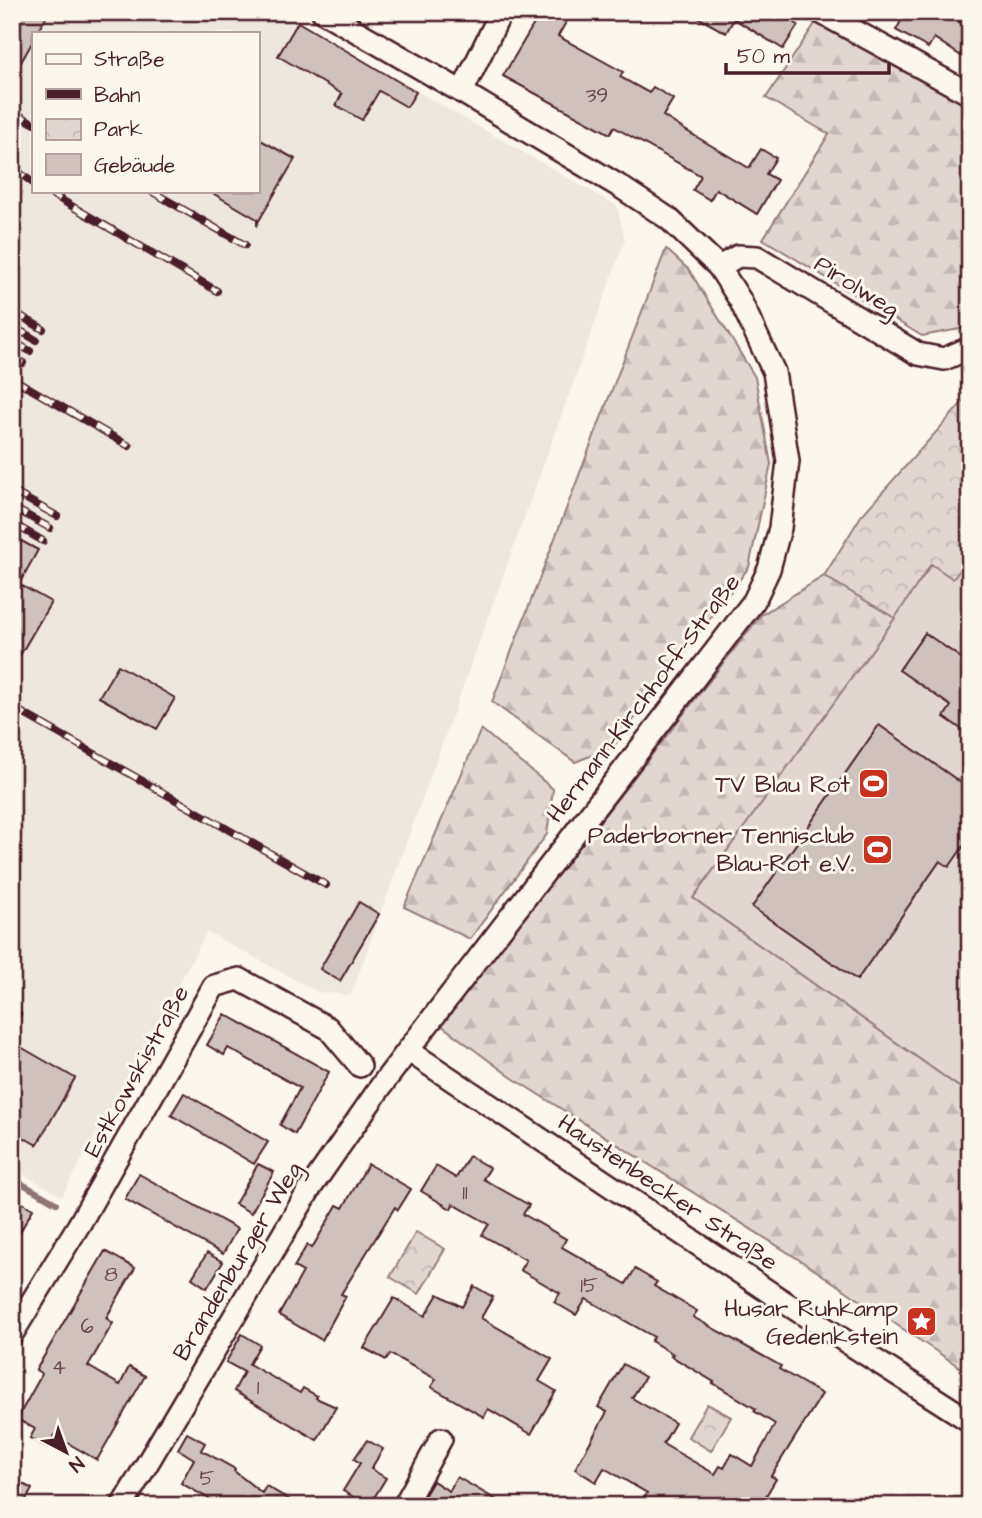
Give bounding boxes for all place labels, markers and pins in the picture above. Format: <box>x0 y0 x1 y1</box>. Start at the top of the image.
sports icon: TV Blau Rot <box>856 767 890 801</box>
place label: TV Blau Rot <box>715 768 850 802</box>
place label: Paderborner Tennisclub Blau-Rot e.V. <box>588 819 855 881</box>
sports icon: Paderborner Tennisclub Blau-Rot e.V. <box>860 832 894 866</box>
place label: Husar Ruhkamp Gedenkstein <box>724 1292 898 1354</box>
place icon: Husar Ruhkamp Gedenkstein <box>904 1305 938 1339</box>

